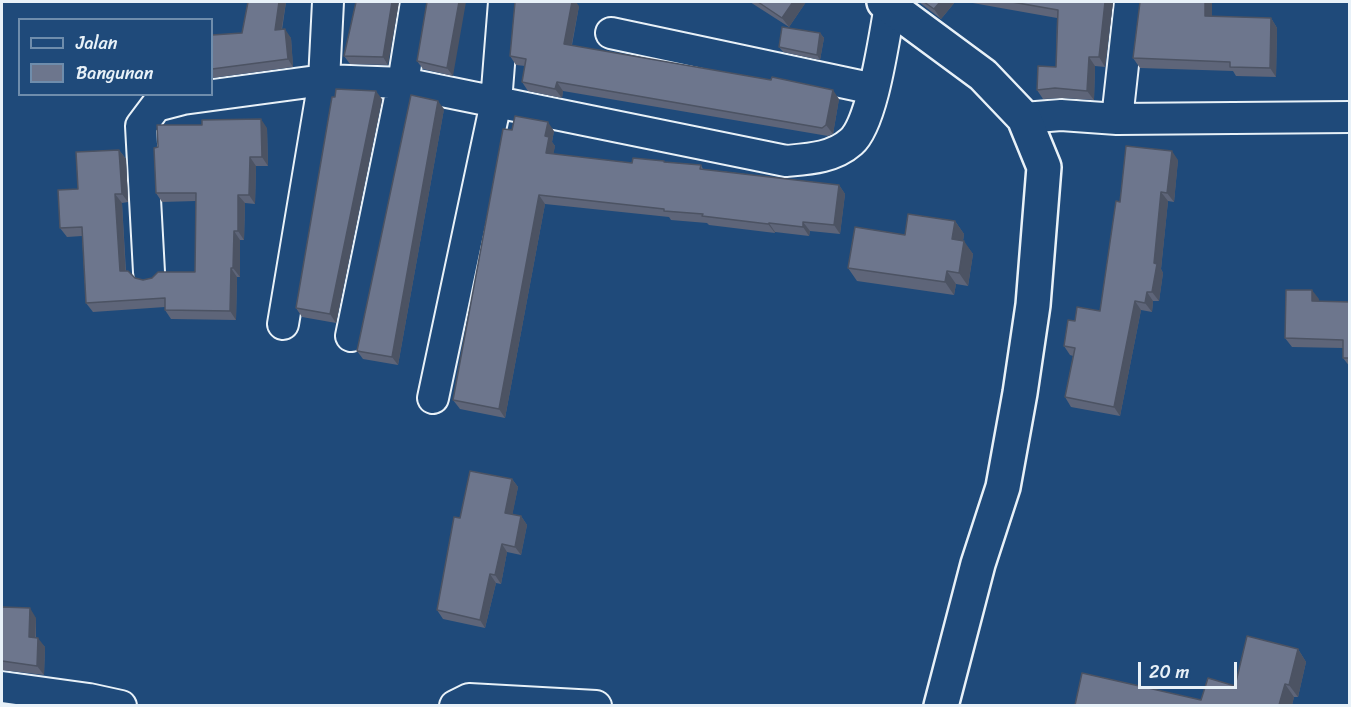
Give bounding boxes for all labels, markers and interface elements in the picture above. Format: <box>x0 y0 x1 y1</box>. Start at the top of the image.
legend <box>18 18 213 96</box>
text: Jalan <box>76 27 117 59</box>
text: Bangunan <box>76 57 153 89</box>
scale bar <box>1141 650 1240 688</box>
text: 20 m <box>1149 656 1189 688</box>

